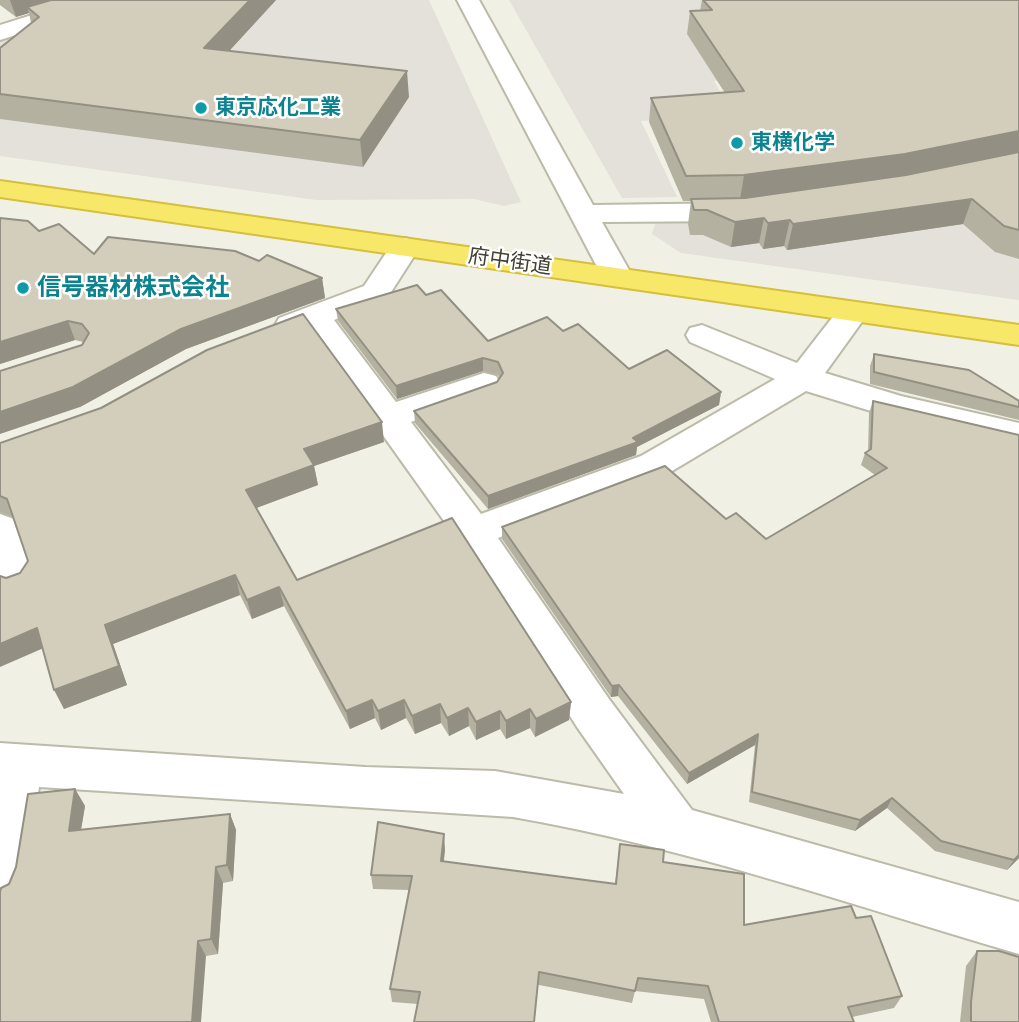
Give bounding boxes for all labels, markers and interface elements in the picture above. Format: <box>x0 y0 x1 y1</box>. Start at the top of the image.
place label: 東京応化工業 <box>215 95 341 121</box>
marker: 東京応化工業 <box>193 100 209 116</box>
place label: 東横化学 <box>751 130 835 156</box>
marker: 東横化学 <box>729 135 745 151</box>
street label: 府中街道 <box>467 244 553 280</box>
place label: 信号器材株式会社 <box>37 274 229 302</box>
marker: 信号器材株式会社 <box>15 280 31 296</box>

